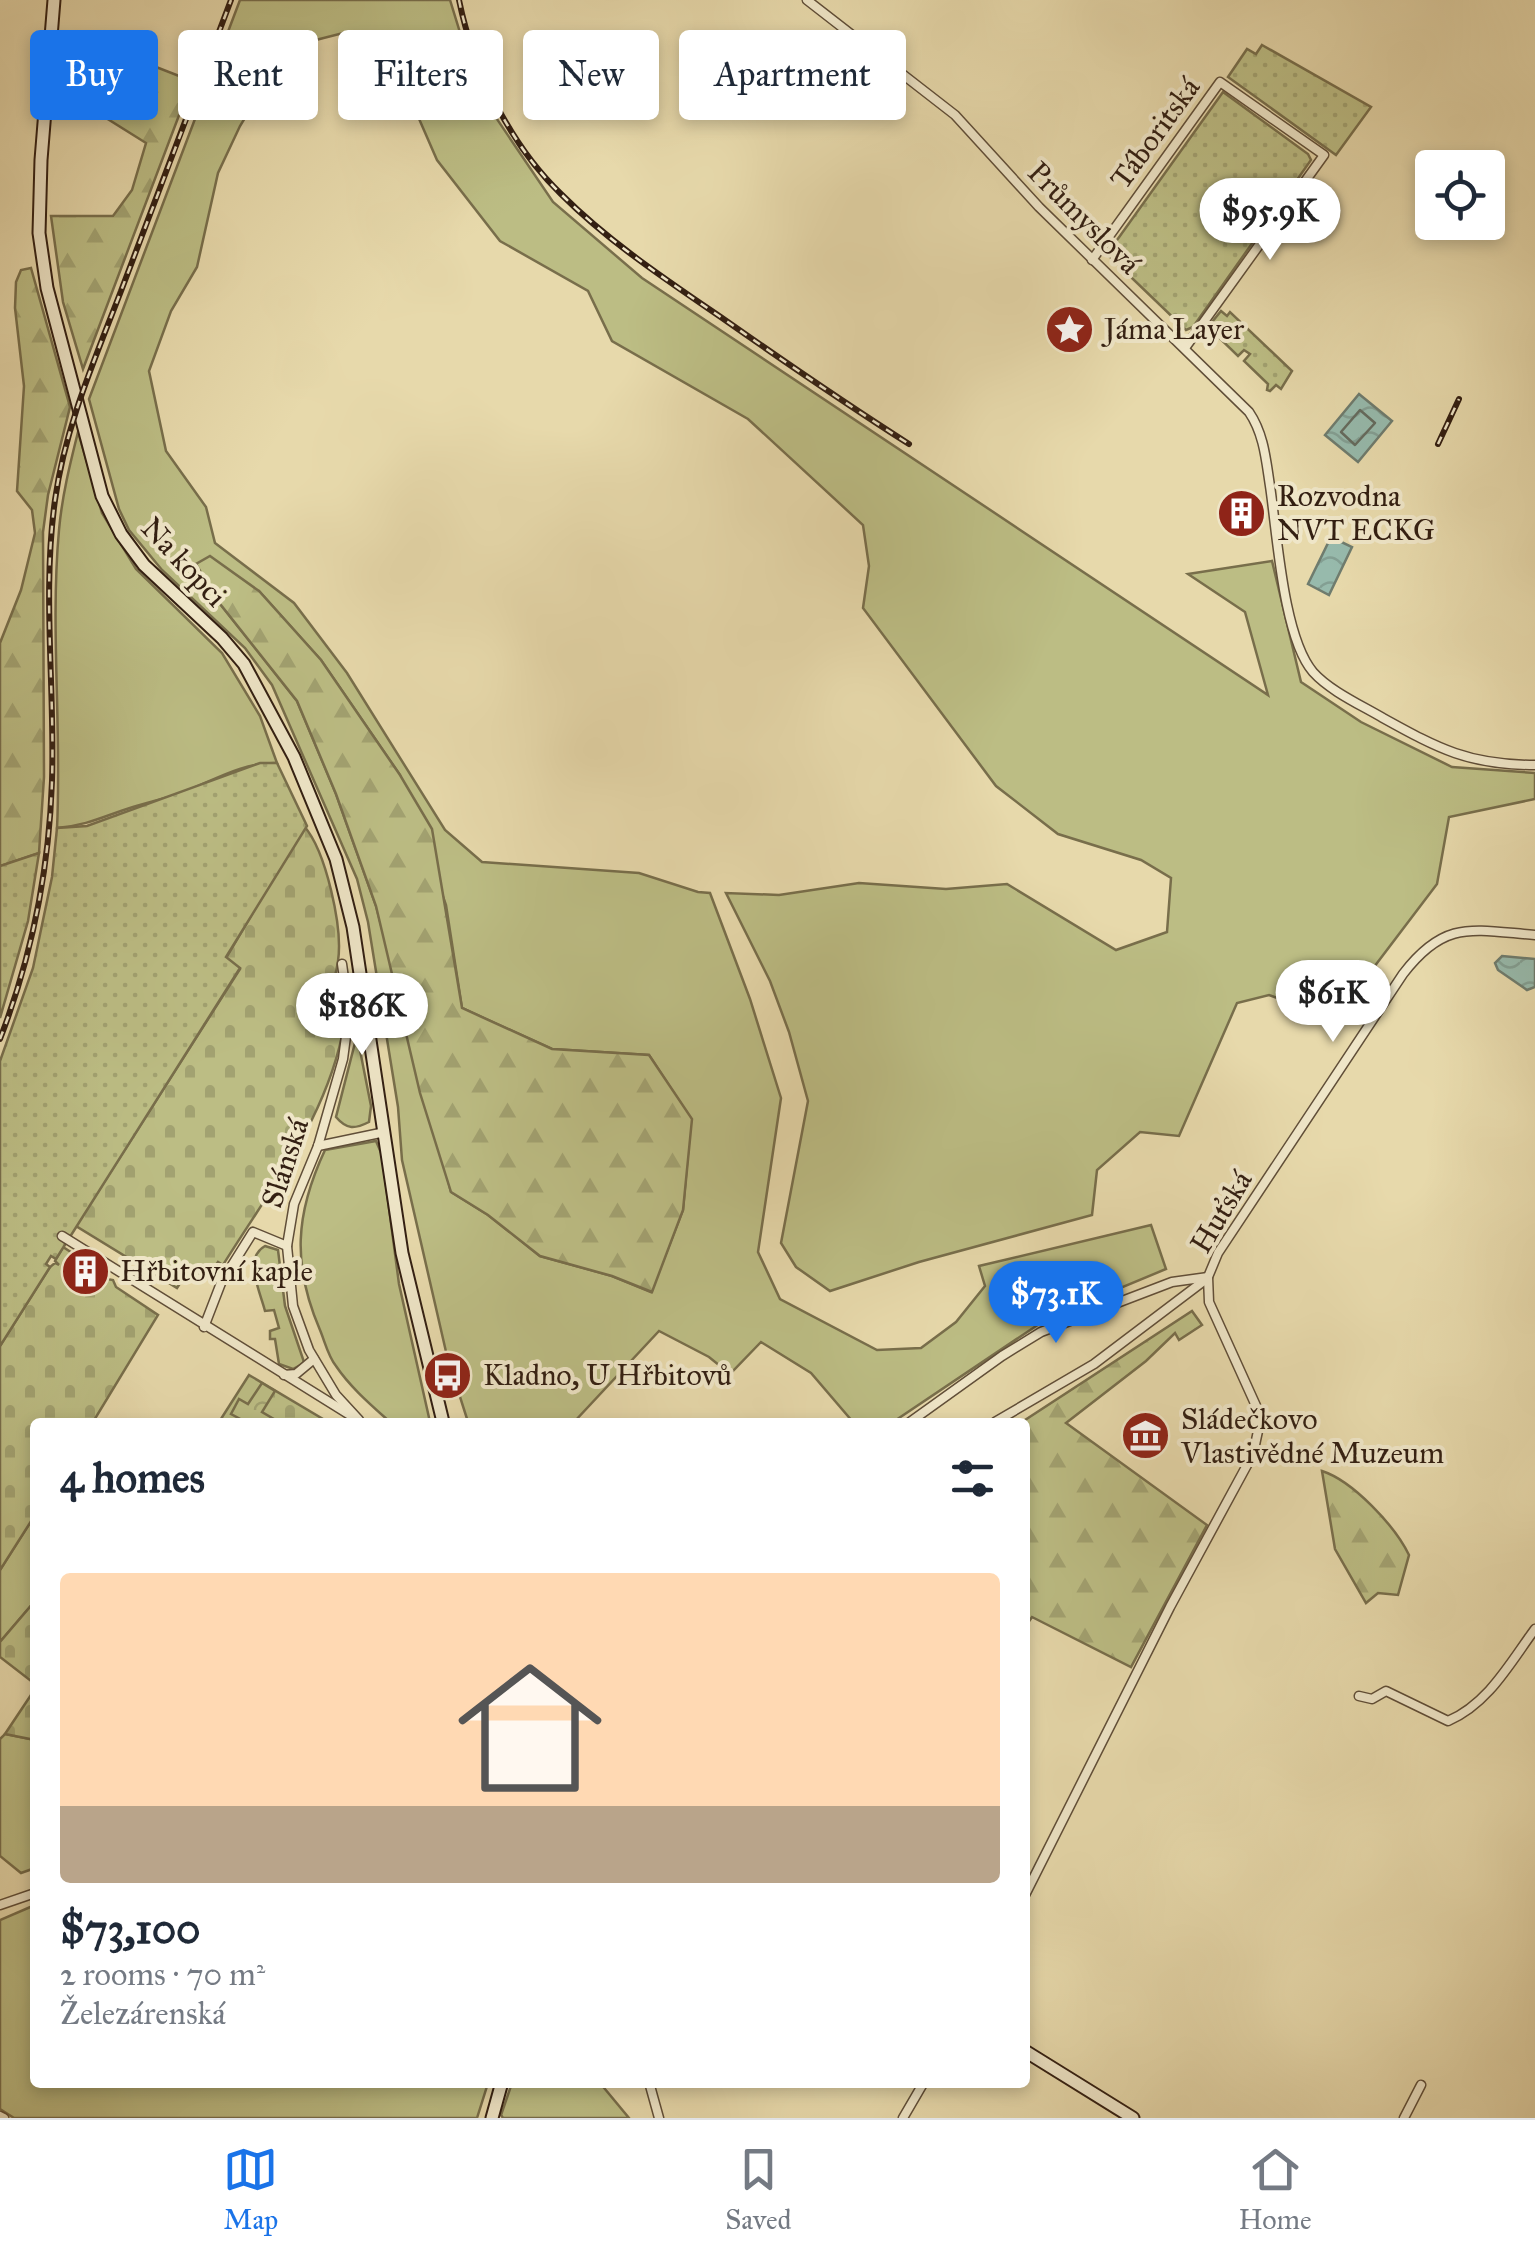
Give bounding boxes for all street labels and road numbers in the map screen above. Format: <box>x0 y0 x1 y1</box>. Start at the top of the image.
street label: Táboritská <box>1103 70 1208 196</box>
street label: Průmyslová <box>1020 154 1148 282</box>
street label: Na kopci <box>134 510 234 614</box>
street label: Slánská <box>254 1114 316 1212</box>
street label: Huťská <box>1182 1164 1260 1260</box>

